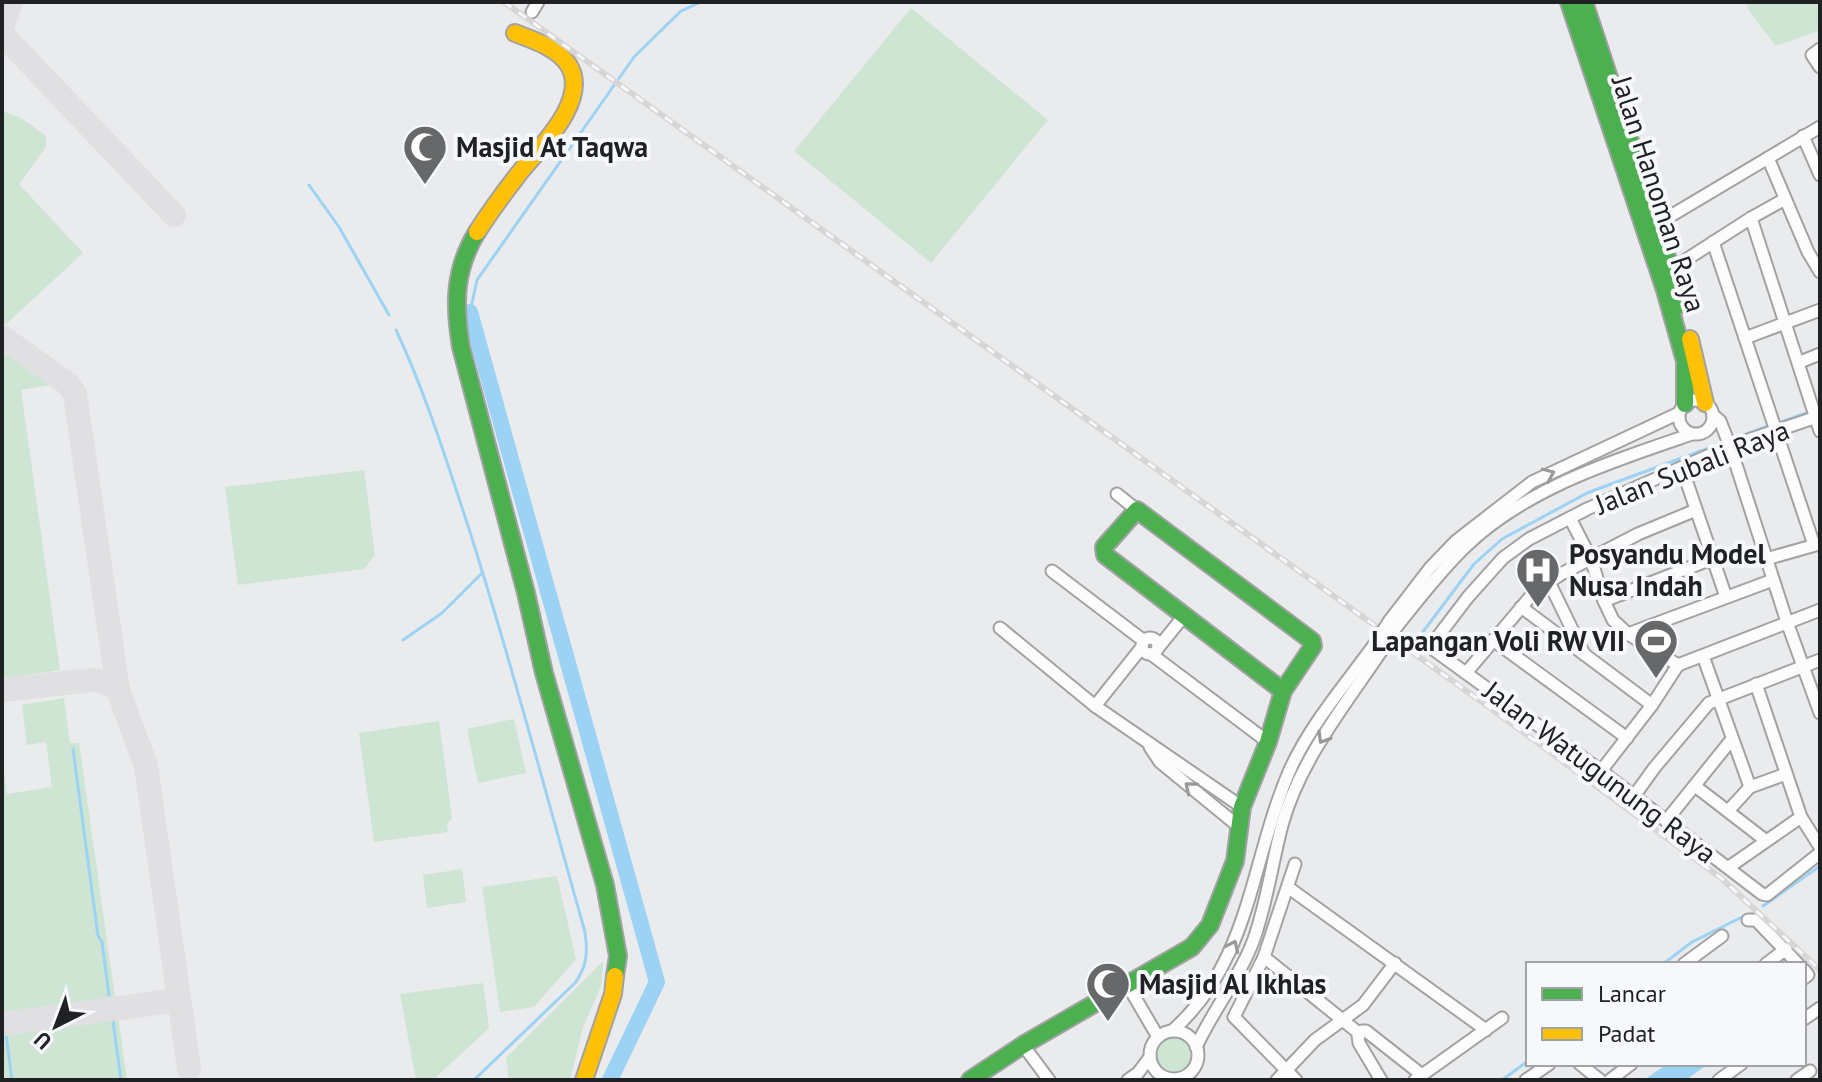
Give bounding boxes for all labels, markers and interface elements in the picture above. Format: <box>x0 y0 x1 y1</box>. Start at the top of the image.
street label: Jalan Hanoman Raya <box>1603 70 1715 317</box>
mosque icon: Masjid At Taqwa <box>401 123 449 186</box>
place label: Masjid At Taqwa <box>456 128 648 165</box>
street label: Jalan Subali Raya <box>1588 411 1794 523</box>
one-way arrow <box>1541 468 1555 484</box>
place label: Posyandu Model Nusa Indah <box>1569 535 1766 604</box>
hospital icon: Posyandu Model Nusa Indah <box>1514 546 1562 609</box>
sports icon: Lapangan Voli RW VII <box>1632 617 1680 680</box>
place label: Lapangan Voli RW VII <box>1371 622 1625 659</box>
street label: Jalan Watugunung Raya <box>1476 671 1724 871</box>
one-way arrow <box>1317 729 1333 744</box>
one-way arrow <box>1185 782 1199 797</box>
one-way arrow <box>1223 939 1239 954</box>
mosque icon: Masjid Al Ikhlas <box>1084 960 1132 1023</box>
legend <box>1526 962 1806 1066</box>
place label: Masjid Al Ikhlas <box>1139 965 1327 1002</box>
text: Lancar <box>1598 978 1666 1009</box>
north arrow <box>16 986 96 1066</box>
text: Padat <box>1598 1018 1655 1049</box>
text: U <box>28 1026 57 1056</box>

